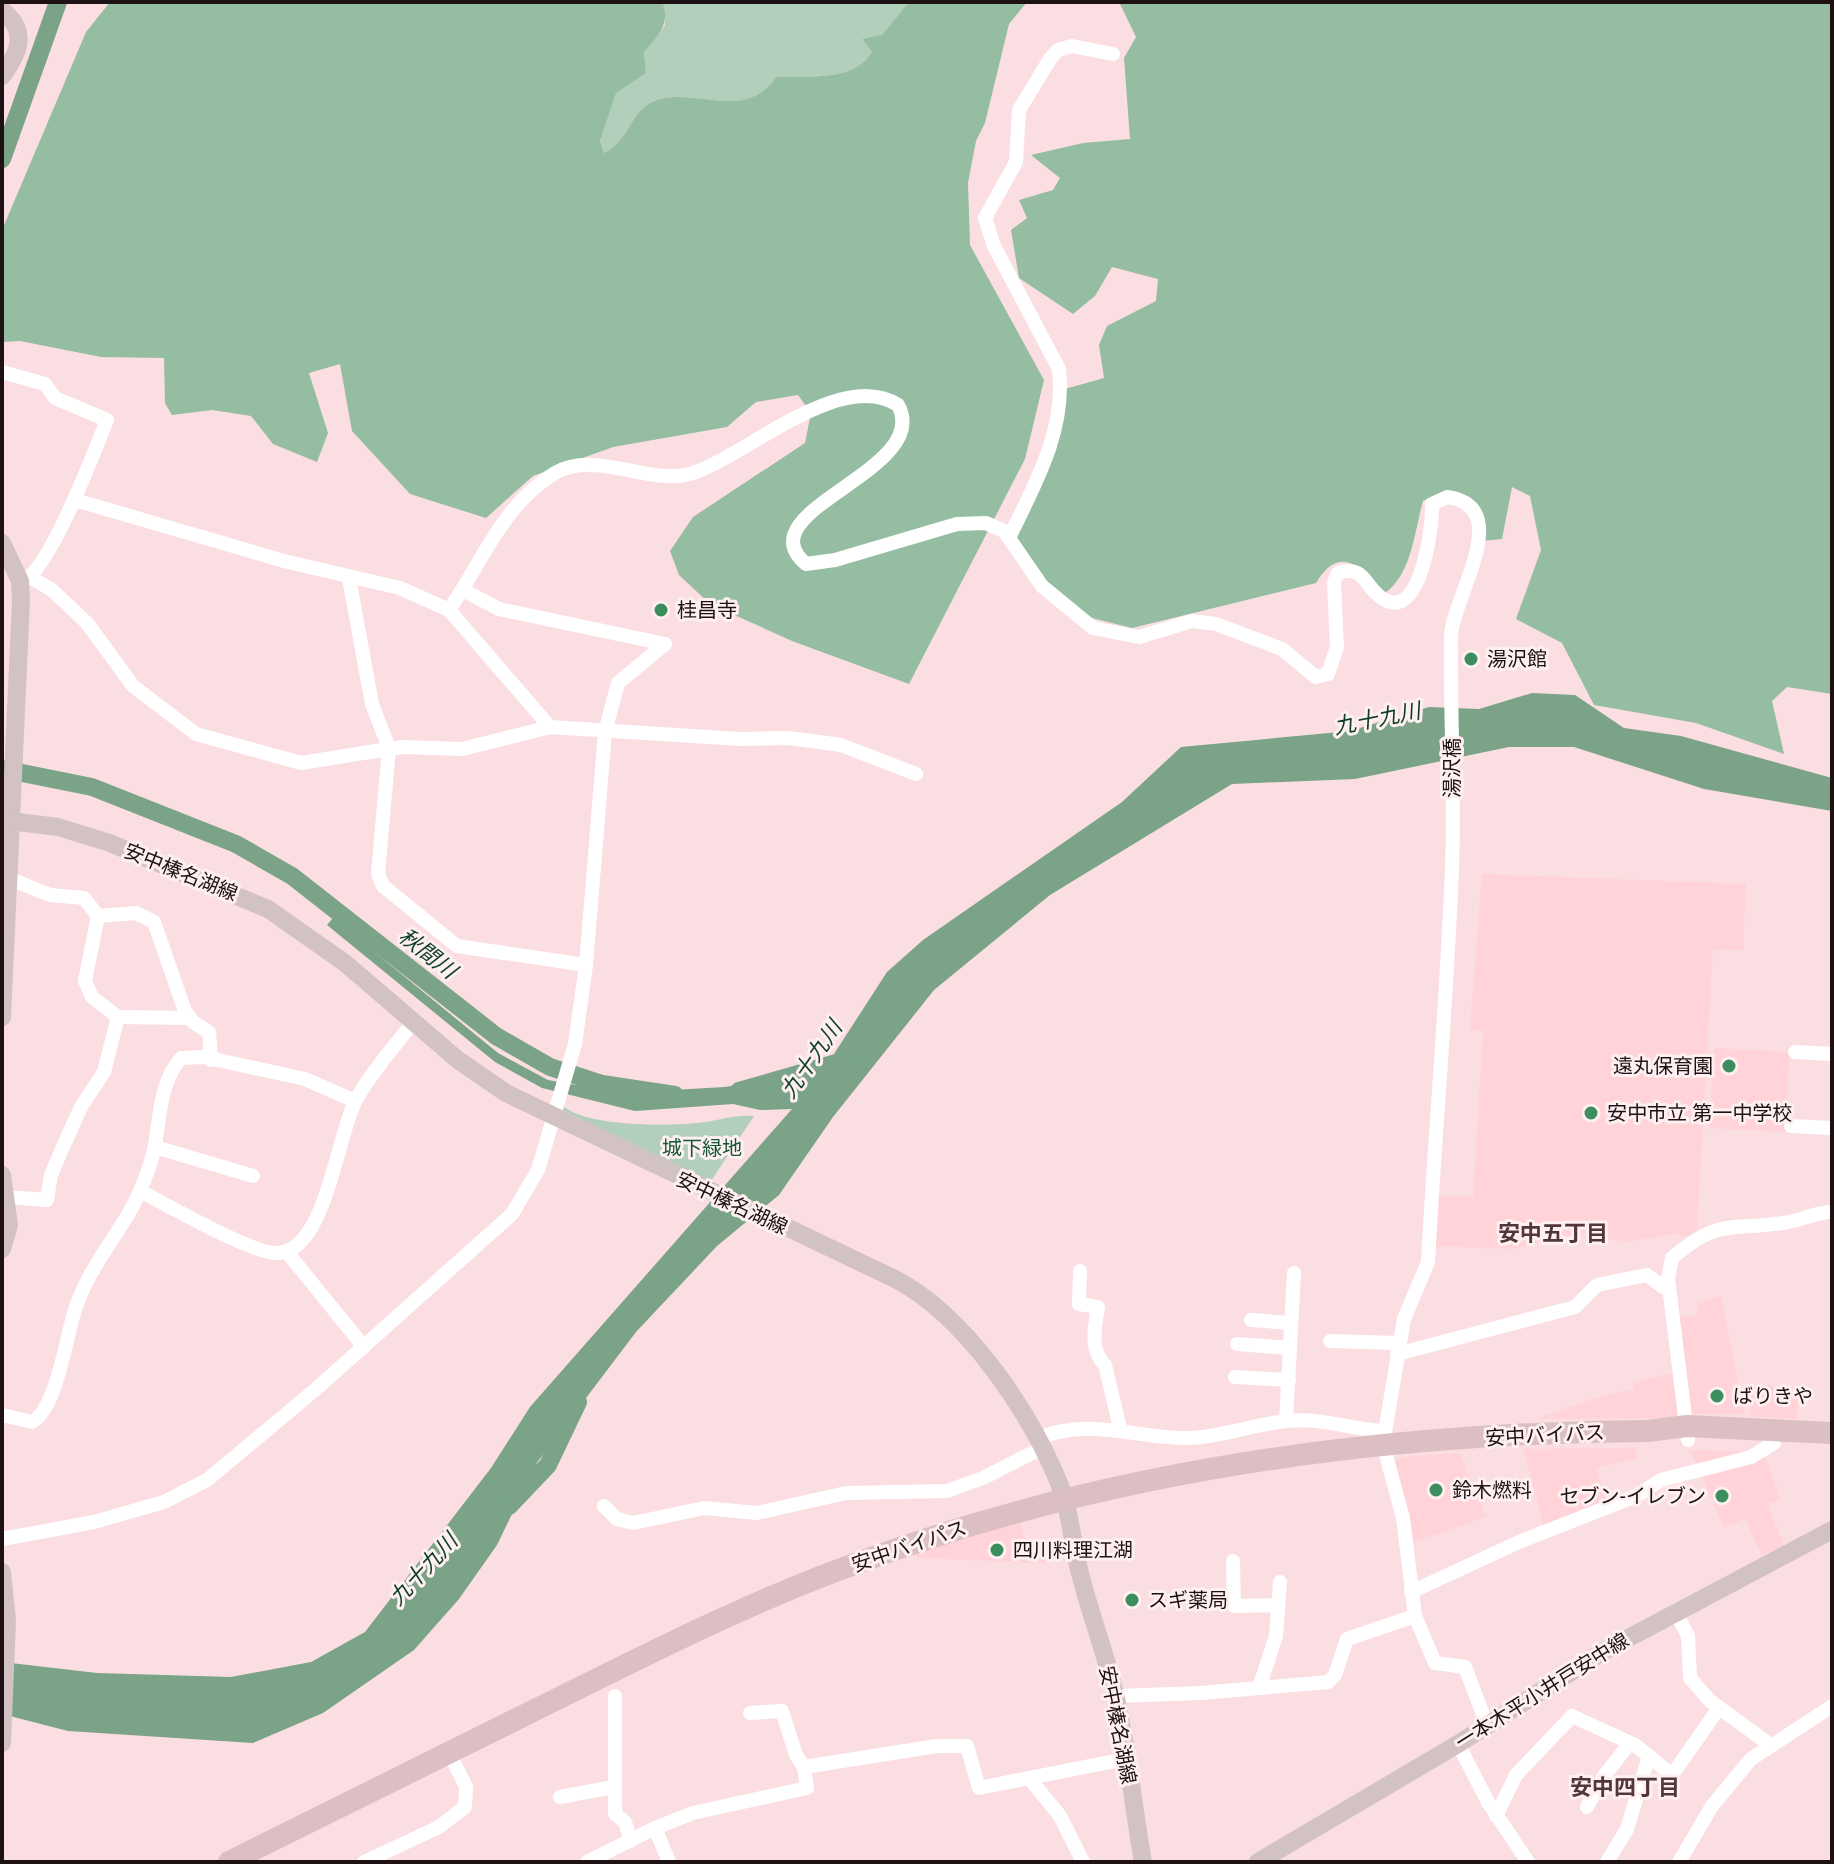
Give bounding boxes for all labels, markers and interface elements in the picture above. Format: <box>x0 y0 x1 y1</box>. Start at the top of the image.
place label: 桂昌寺 <box>677 596 737 623</box>
marker: 桂昌寺 <box>652 601 670 619</box>
place label: 湯沢館 <box>1487 645 1547 672</box>
marker: 湯沢館 <box>1462 650 1480 668</box>
water label: 九十九川 <box>1331 694 1425 740</box>
street label: 湯沢橋 <box>1438 738 1465 798</box>
street label: 安中榛名湖線 <box>120 837 242 907</box>
water label: 秋間川 <box>393 920 465 986</box>
water label: 九十九川 <box>773 1012 849 1103</box>
place label: 遠丸保育園 <box>1613 1052 1713 1079</box>
marker: 遠丸保育園 <box>1720 1057 1738 1075</box>
place label: 安中市立 第一中学校 <box>1607 1099 1792 1126</box>
marker: 安中市立 第一中学校 <box>1582 1104 1600 1122</box>
park label: 城下緑地 <box>662 1134 742 1161</box>
street label: 安中榛名湖線 <box>672 1165 792 1240</box>
district label: 安中五丁目 <box>1498 1217 1608 1247</box>
place label: ばりきや <box>1733 1382 1813 1409</box>
marker: ばりきや <box>1708 1387 1726 1405</box>
street label: 安中バイパス <box>1485 1418 1605 1451</box>
place label: 鈴木燃料 <box>1452 1476 1532 1503</box>
marker: 鈴木燃料 <box>1427 1481 1445 1499</box>
place label: セブン-イレブン <box>1560 1482 1706 1509</box>
marker: セブン-イレブン <box>1713 1487 1731 1505</box>
street label: 安中バイパス <box>848 1513 970 1578</box>
water label: 九十九川 <box>381 1524 465 1611</box>
place label: 四川料理江湖 <box>1013 1536 1133 1563</box>
marker: 四川料理江湖 <box>988 1541 1006 1559</box>
place label: スギ薬局 <box>1148 1586 1228 1613</box>
marker: スギ薬局 <box>1123 1591 1141 1609</box>
street label: 一本木平小井戸安中線 <box>1450 1626 1634 1755</box>
street label: 安中榛名湖線 <box>1094 1663 1143 1786</box>
district label: 安中四丁目 <box>1570 1771 1680 1801</box>

